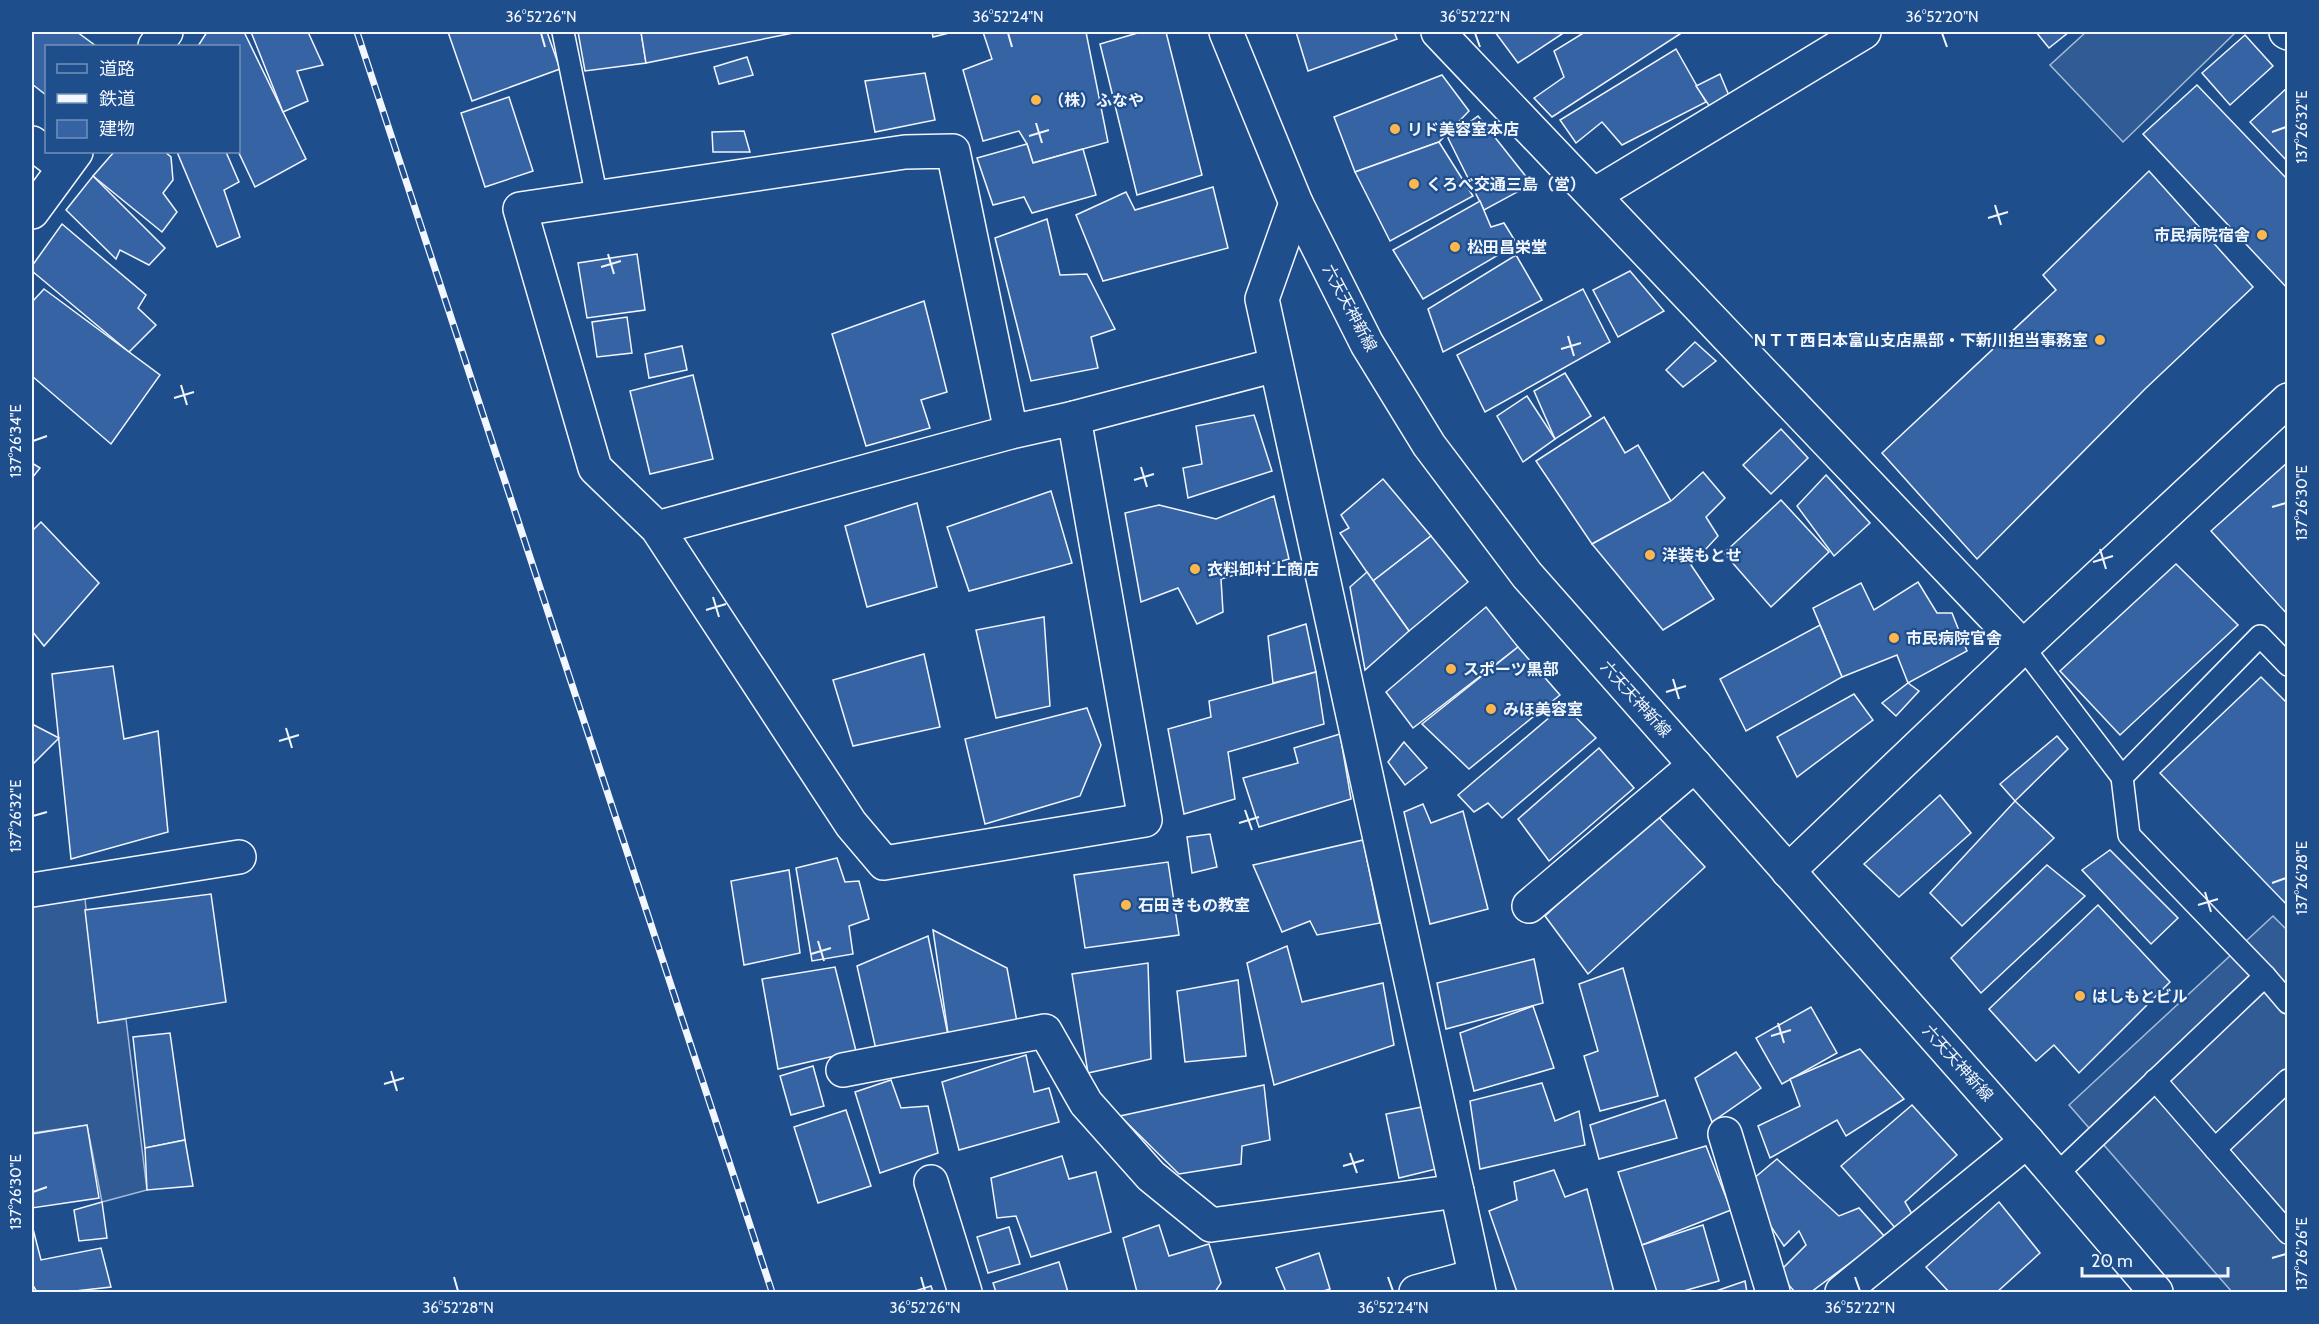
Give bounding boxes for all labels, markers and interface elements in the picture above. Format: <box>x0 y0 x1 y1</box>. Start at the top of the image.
text: 36°52'26"N <box>505 8 577 26</box>
text: 36°52'24"N <box>972 8 1044 26</box>
text: 36°52'22"N <box>1440 8 1510 26</box>
text: 36°52'20"N <box>1905 8 1979 26</box>
legend <box>45 45 240 153</box>
text: 道路 <box>99 58 135 80</box>
text: 鉄道 <box>99 88 135 110</box>
place label: （株）ふなや <box>1048 91 1144 110</box>
text: 137°26'32"E <box>2293 91 2311 164</box>
marker: （株）ふなや <box>1029 93 1043 107</box>
text: 建物 <box>99 118 135 140</box>
place label: リド美容室本店 <box>1407 120 1519 139</box>
marker: リド美容室本店 <box>1388 122 1402 136</box>
place label: くろべ交通三島（営） <box>1426 175 1586 194</box>
marker: くろべ交通三島（営） <box>1407 177 1421 191</box>
place label: 市民病院宿舎 <box>2154 226 2250 245</box>
marker: 市民病院宿舎 <box>2255 228 2269 242</box>
place label: 松田昌栄堂 <box>1467 238 1547 257</box>
marker: 松田昌栄堂 <box>1448 240 1462 254</box>
street label: 六天天神新線 <box>1319 261 1381 355</box>
place label: ＮＴＴ西日本富山支店黒部・下新川担当事務室 <box>1752 331 2088 350</box>
marker: ＮＴＴ西日本富山支店黒部・下新川担当事務室 <box>2093 333 2107 347</box>
text: 137°26'34"E <box>7 404 25 478</box>
text: 137°26'30"E <box>2293 465 2311 541</box>
place label: 洋装もとせ <box>1662 546 1742 565</box>
marker: 洋装もとせ <box>1643 548 1657 562</box>
place label: 衣料卸村上商店 <box>1207 560 1319 579</box>
marker: 衣料卸村上商店 <box>1188 562 1202 576</box>
place label: 市民病院官舎 <box>1906 629 2002 648</box>
marker: 市民病院官舎 <box>1887 631 1901 645</box>
street label: 六天天神新線 <box>1597 657 1675 741</box>
place label: スポーツ黒部 <box>1463 660 1559 679</box>
marker: スポーツ黒部 <box>1444 662 1458 676</box>
place label: みほ美容室 <box>1503 700 1583 719</box>
marker: みほ美容室 <box>1484 702 1498 716</box>
text: 137°26'32"E <box>7 780 25 853</box>
text: 137°26'28"E <box>2293 841 2311 915</box>
place label: 石田きもの教室 <box>1138 896 1250 915</box>
marker: 石田きもの教室 <box>1119 898 1133 912</box>
place label: はしもとビル <box>2092 987 2188 1006</box>
marker: はしもとビル <box>2073 989 2087 1003</box>
street label: 六天天神新線 <box>1919 1021 1997 1105</box>
text: 137°26'30"E <box>7 1154 25 1230</box>
text: 137°26'26"E <box>2293 1217 2311 1291</box>
scale bar <box>2082 1240 2228 1278</box>
text: 20 m <box>2091 1250 2133 1272</box>
text: 36°52'28"N <box>422 1299 494 1317</box>
text: 36°52'26"N <box>889 1299 961 1317</box>
text: 36°52'24"N <box>1357 1299 1429 1317</box>
text: 36°52'22"N <box>1825 1299 1895 1317</box>

